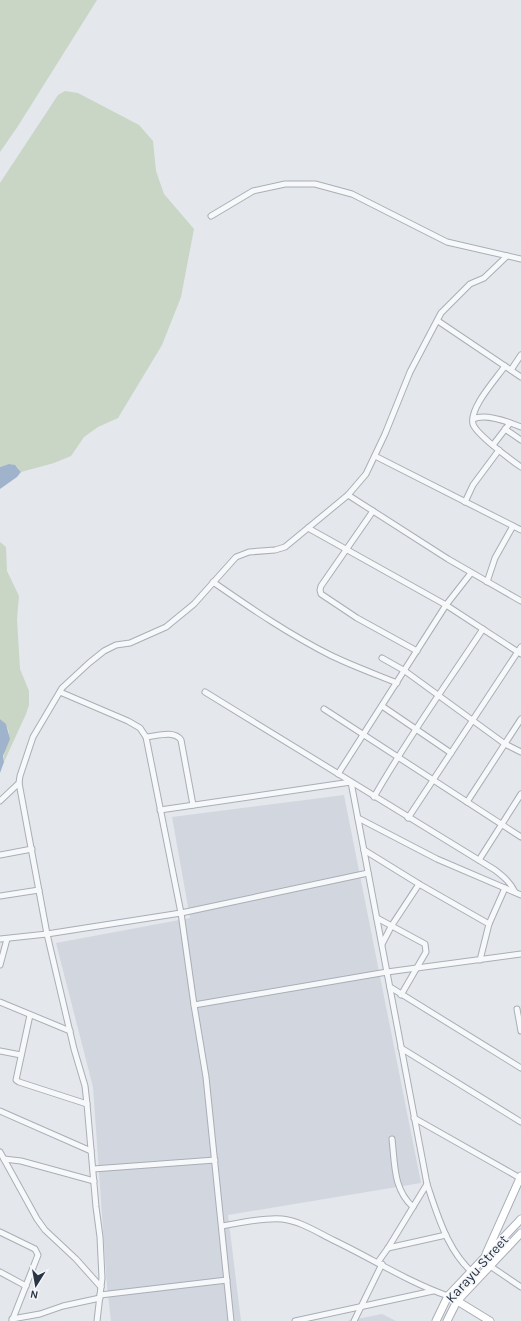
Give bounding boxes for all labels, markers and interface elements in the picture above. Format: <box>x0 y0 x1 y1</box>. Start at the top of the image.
street label: Karayu Street <box>442 1231 512 1307</box>
north arrow <box>16 1265 56 1305</box>
text: N <box>29 1287 39 1301</box>

